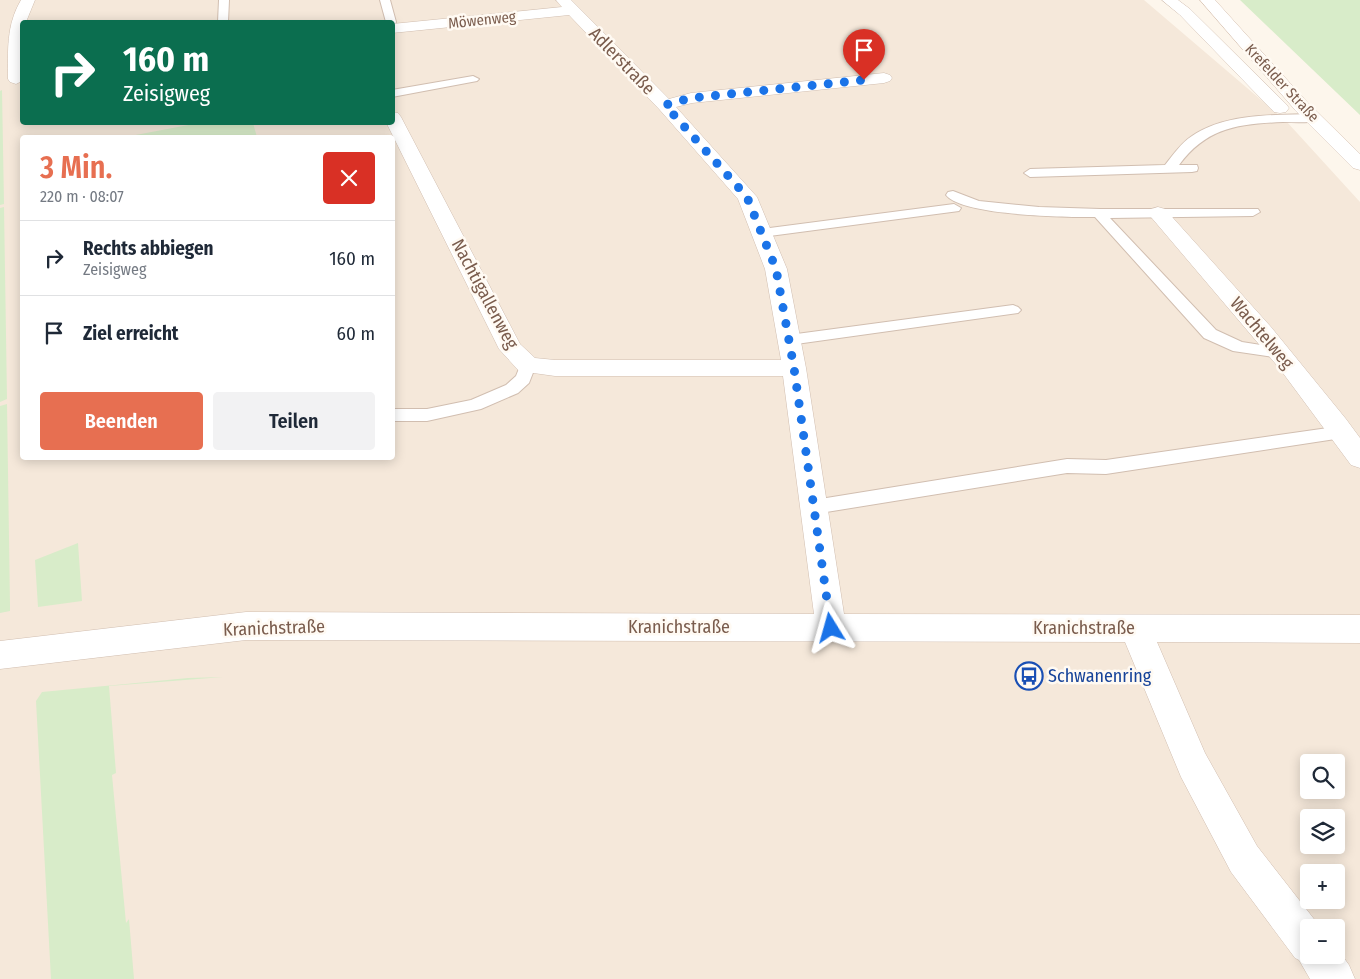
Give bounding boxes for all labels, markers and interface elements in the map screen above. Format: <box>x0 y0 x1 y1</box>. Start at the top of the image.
street label: Möwenweg <box>447 7 517 33</box>
street label: Adlerstraße <box>584 23 660 99</box>
pin <box>843 29 885 80</box>
icon: arrive <box>850 36 878 64</box>
text: 160 m <box>123 38 209 80</box>
icon: right <box>40 40 105 105</box>
street label: Krefelder Straße <box>1241 40 1323 126</box>
text: Zeisigweg <box>123 80 210 107</box>
text: 3 Min. <box>40 150 112 186</box>
button: close <box>323 152 375 204</box>
text: 220 m · 08:07 <box>40 187 124 206</box>
street label: Nachtigallenweg <box>447 235 523 353</box>
text: Rechts abbiegen <box>83 237 213 260</box>
icon: right <box>40 244 68 272</box>
text: 160 m <box>329 247 375 270</box>
text: Zeisigweg <box>83 260 146 279</box>
street label: Wachtelweg <box>1225 292 1299 374</box>
icon: arrive <box>40 319 68 347</box>
text: Ziel erreicht <box>83 322 179 345</box>
text: 60 m <box>337 322 375 345</box>
button: Beenden <box>40 392 203 450</box>
button: Teilen <box>213 392 375 450</box>
position arrow <box>804 601 856 653</box>
street label: Kranichstraße <box>223 615 325 641</box>
street label: Kranichstraße <box>628 616 730 638</box>
street label: Kranichstraße <box>1033 617 1135 639</box>
bus stop icon: Schwanenring <box>1014 661 1044 691</box>
place label: Schwanenring <box>1048 665 1152 687</box>
map controls <box>1300 754 1345 964</box>
button: search <box>1300 754 1345 799</box>
button: layers <box>1300 809 1345 854</box>
button: + <box>1300 864 1345 909</box>
button: − <box>1300 919 1345 964</box>

